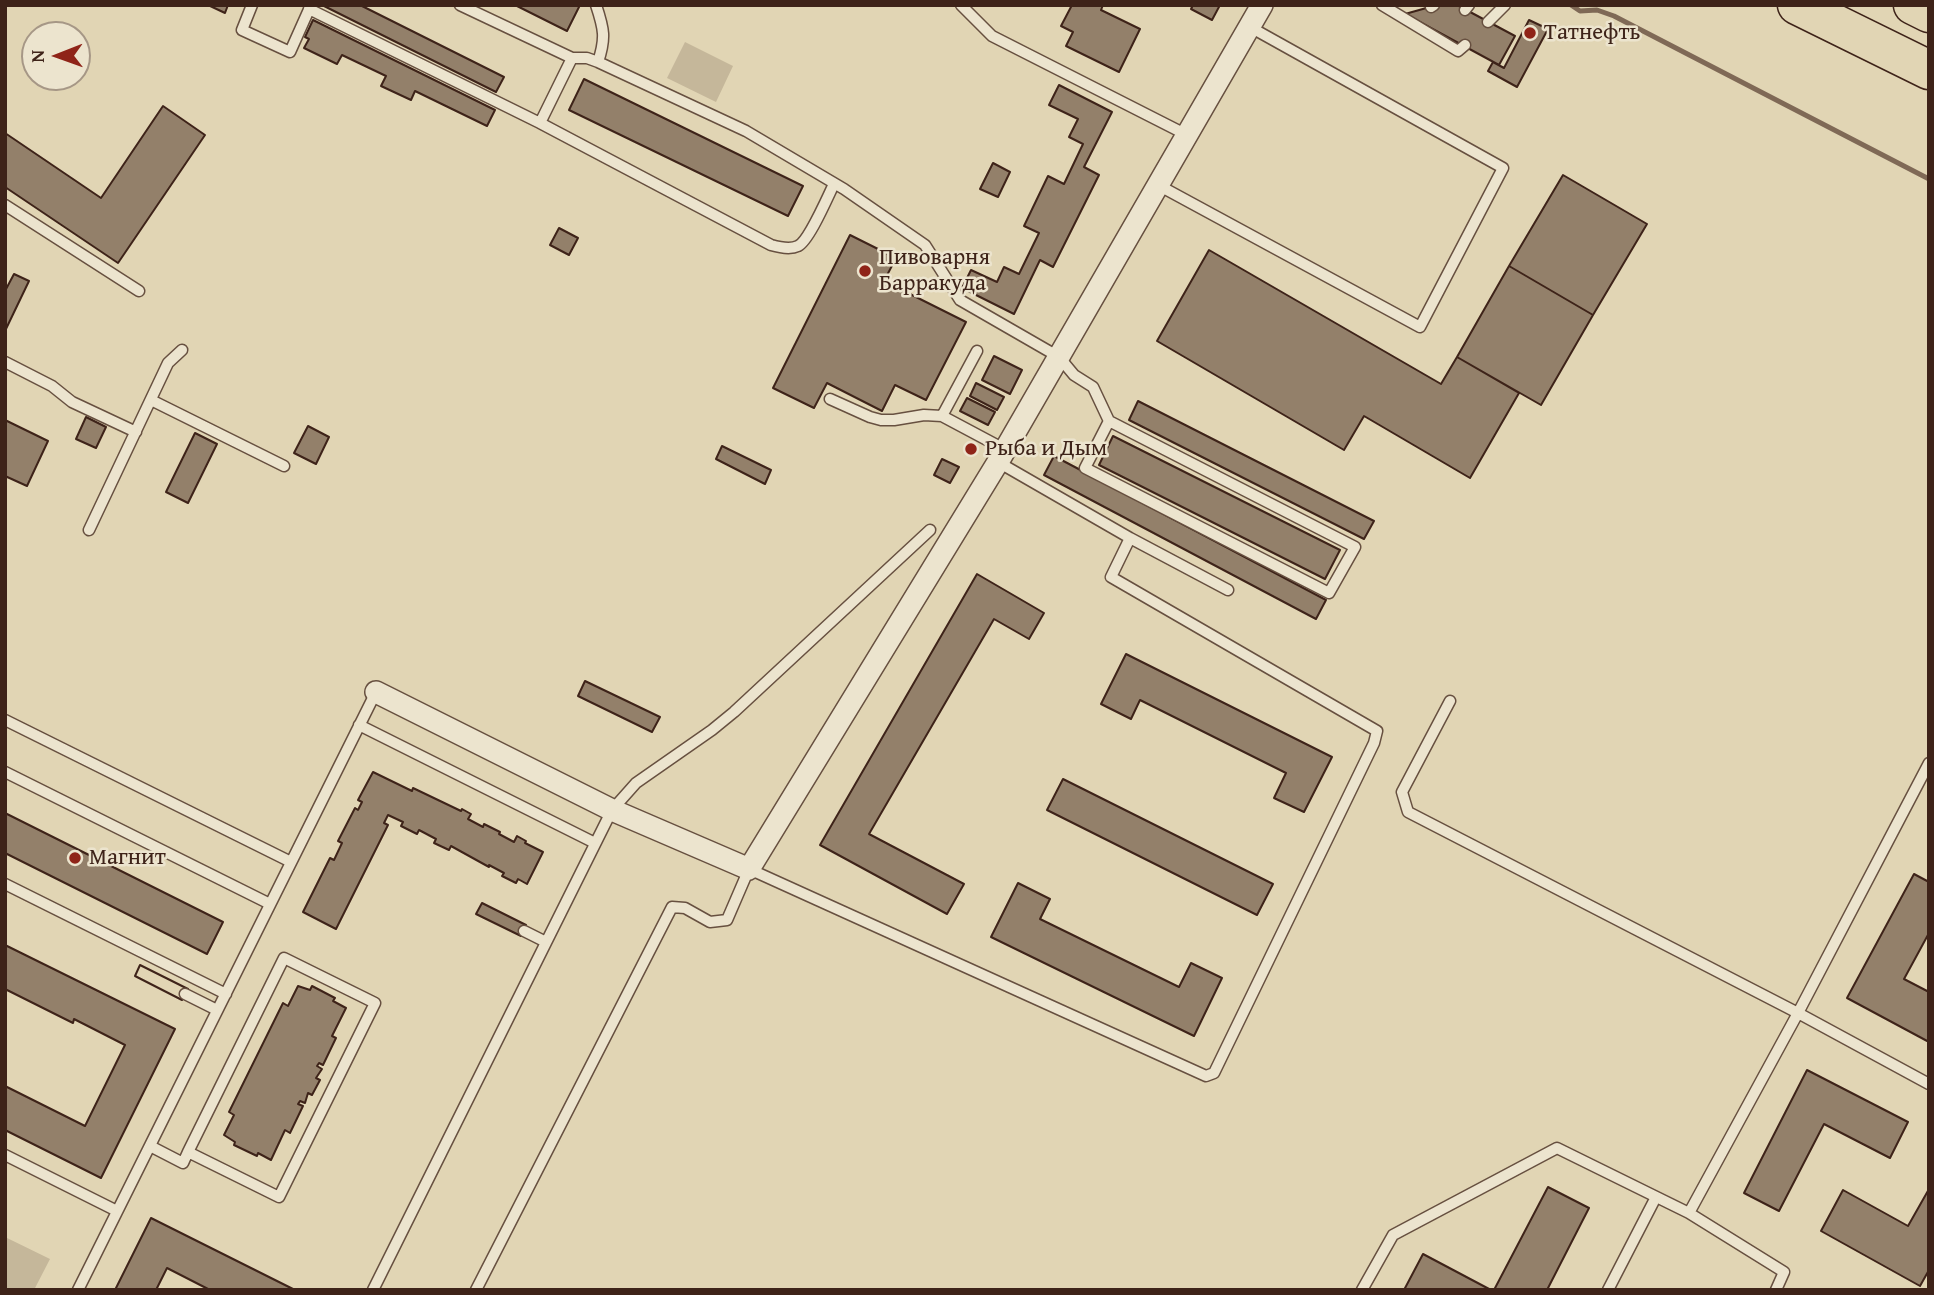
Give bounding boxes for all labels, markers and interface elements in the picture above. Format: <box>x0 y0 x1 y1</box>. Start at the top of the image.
place label: Татнефть <box>1544 19 1640 47</box>
north arrow <box>21 21 91 91</box>
marker: Татнефть <box>1522 25 1538 41</box>
text: N <box>23 50 51 63</box>
place label: Пивоварня Барракуда <box>879 244 990 298</box>
marker: Пивоварня Барракуда <box>857 263 873 279</box>
place label: Рыба и Дым <box>985 435 1107 463</box>
marker: Рыба и Дым <box>963 441 979 457</box>
place label: Магнит <box>89 844 166 872</box>
marker: Магнит <box>67 850 83 866</box>

